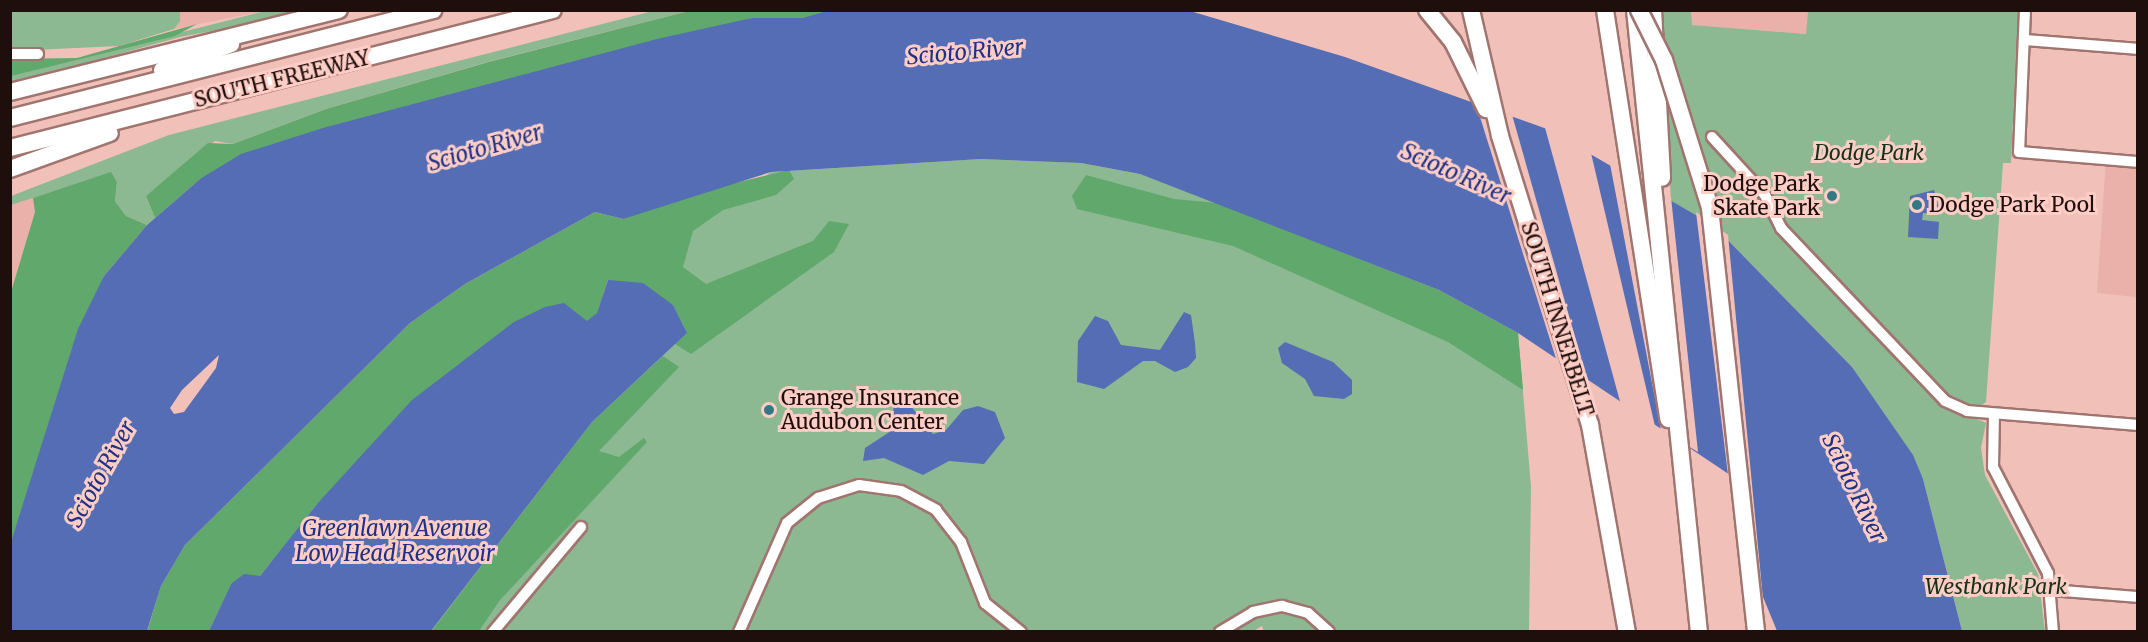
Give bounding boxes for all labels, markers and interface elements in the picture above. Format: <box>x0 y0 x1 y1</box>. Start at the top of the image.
water label: Scioto River <box>906 34 1024 70</box>
street label: SOUTH FREEWAY <box>191 45 373 113</box>
water label: Scioto River <box>425 119 545 177</box>
water label: Scioto River <box>1397 138 1515 210</box>
park label: Dodge Park <box>1814 140 1924 166</box>
place label: Dodge Park Skate Park <box>1703 171 1820 221</box>
marker: Dodge Park Skate Park <box>1825 189 1839 203</box>
place label: Dodge Park Pool <box>1929 192 2095 218</box>
marker: Dodge Park Pool <box>1910 198 1924 212</box>
street label: SOUTH INNERBELT <box>1515 219 1599 419</box>
place label: Grange Insurance Audubon Center <box>781 385 959 435</box>
marker: Grange Insurance Audubon Center <box>762 403 776 417</box>
water label: Scioto River <box>61 416 141 532</box>
water label: Scioto River <box>1816 430 1892 546</box>
water label: Greenlawn Avenue Low Head Reservoir <box>295 515 495 566</box>
park label: Westbank Park <box>1925 574 2067 600</box>

